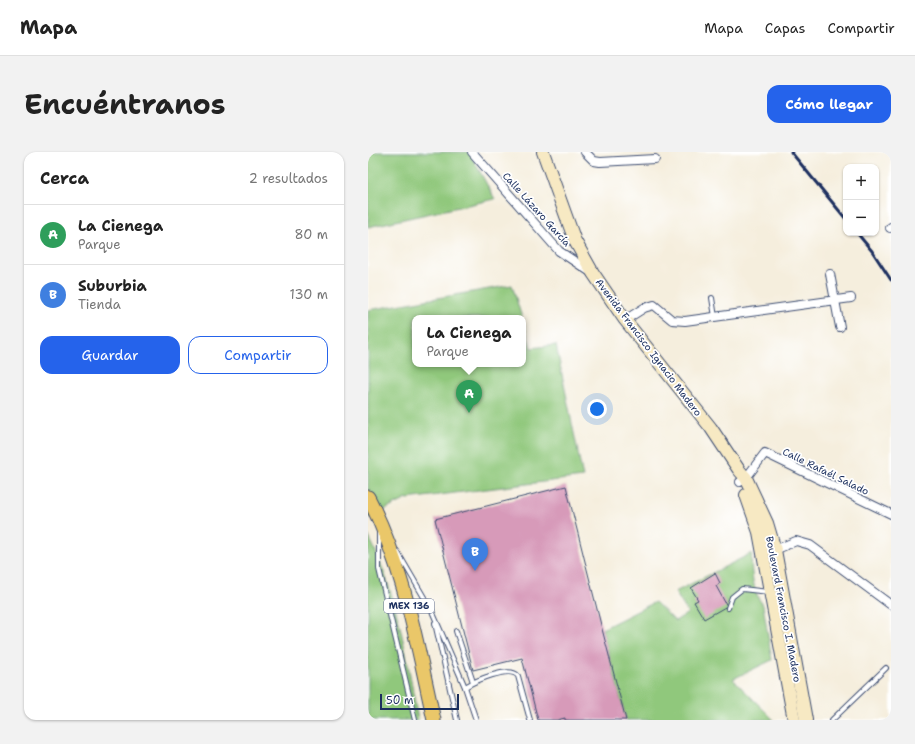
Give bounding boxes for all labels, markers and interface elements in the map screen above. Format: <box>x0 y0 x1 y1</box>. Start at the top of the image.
text: Mapa <box>20 15 77 40</box>
text: Mapa <box>704 19 743 37</box>
text: Capas <box>765 19 806 37</box>
text: Compartir <box>828 19 895 37</box>
text: Encuéntranos <box>24 85 226 123</box>
button: Cómo llegar <box>767 85 891 123</box>
map controls <box>843 164 879 236</box>
button: + <box>843 164 879 200</box>
text: Cerca <box>40 167 89 189</box>
street label: Calle Lázaro García <box>500 169 574 250</box>
text: 2 resultados <box>249 170 328 187</box>
button: − <box>843 200 879 236</box>
text: La Cienega <box>78 216 163 236</box>
text: A <box>48 226 58 243</box>
text: 80 m <box>294 226 328 243</box>
text: Parque <box>78 236 121 253</box>
text: Suburbia <box>78 276 147 296</box>
street label: Avenida Francisco Ignacio Madero <box>593 276 705 419</box>
text: B <box>49 286 57 303</box>
text: 130 m <box>290 286 328 303</box>
text: Tienda <box>78 296 121 313</box>
popup <box>412 315 526 367</box>
text: La Cienega <box>426 323 512 343</box>
button: Guardar <box>40 336 180 374</box>
button: Compartir <box>188 336 328 374</box>
text: Parque <box>426 343 469 360</box>
pin: A <box>456 380 482 413</box>
your location <box>587 399 607 419</box>
street label: Calle Rafaél Salado <box>781 445 871 498</box>
street label: Boulevard Francisco I. Madero <box>763 535 804 683</box>
pin: B <box>462 538 488 571</box>
road number: MEX 136 <box>384 599 434 613</box>
scale bar <box>380 692 459 711</box>
text: 50 m <box>386 693 414 708</box>

